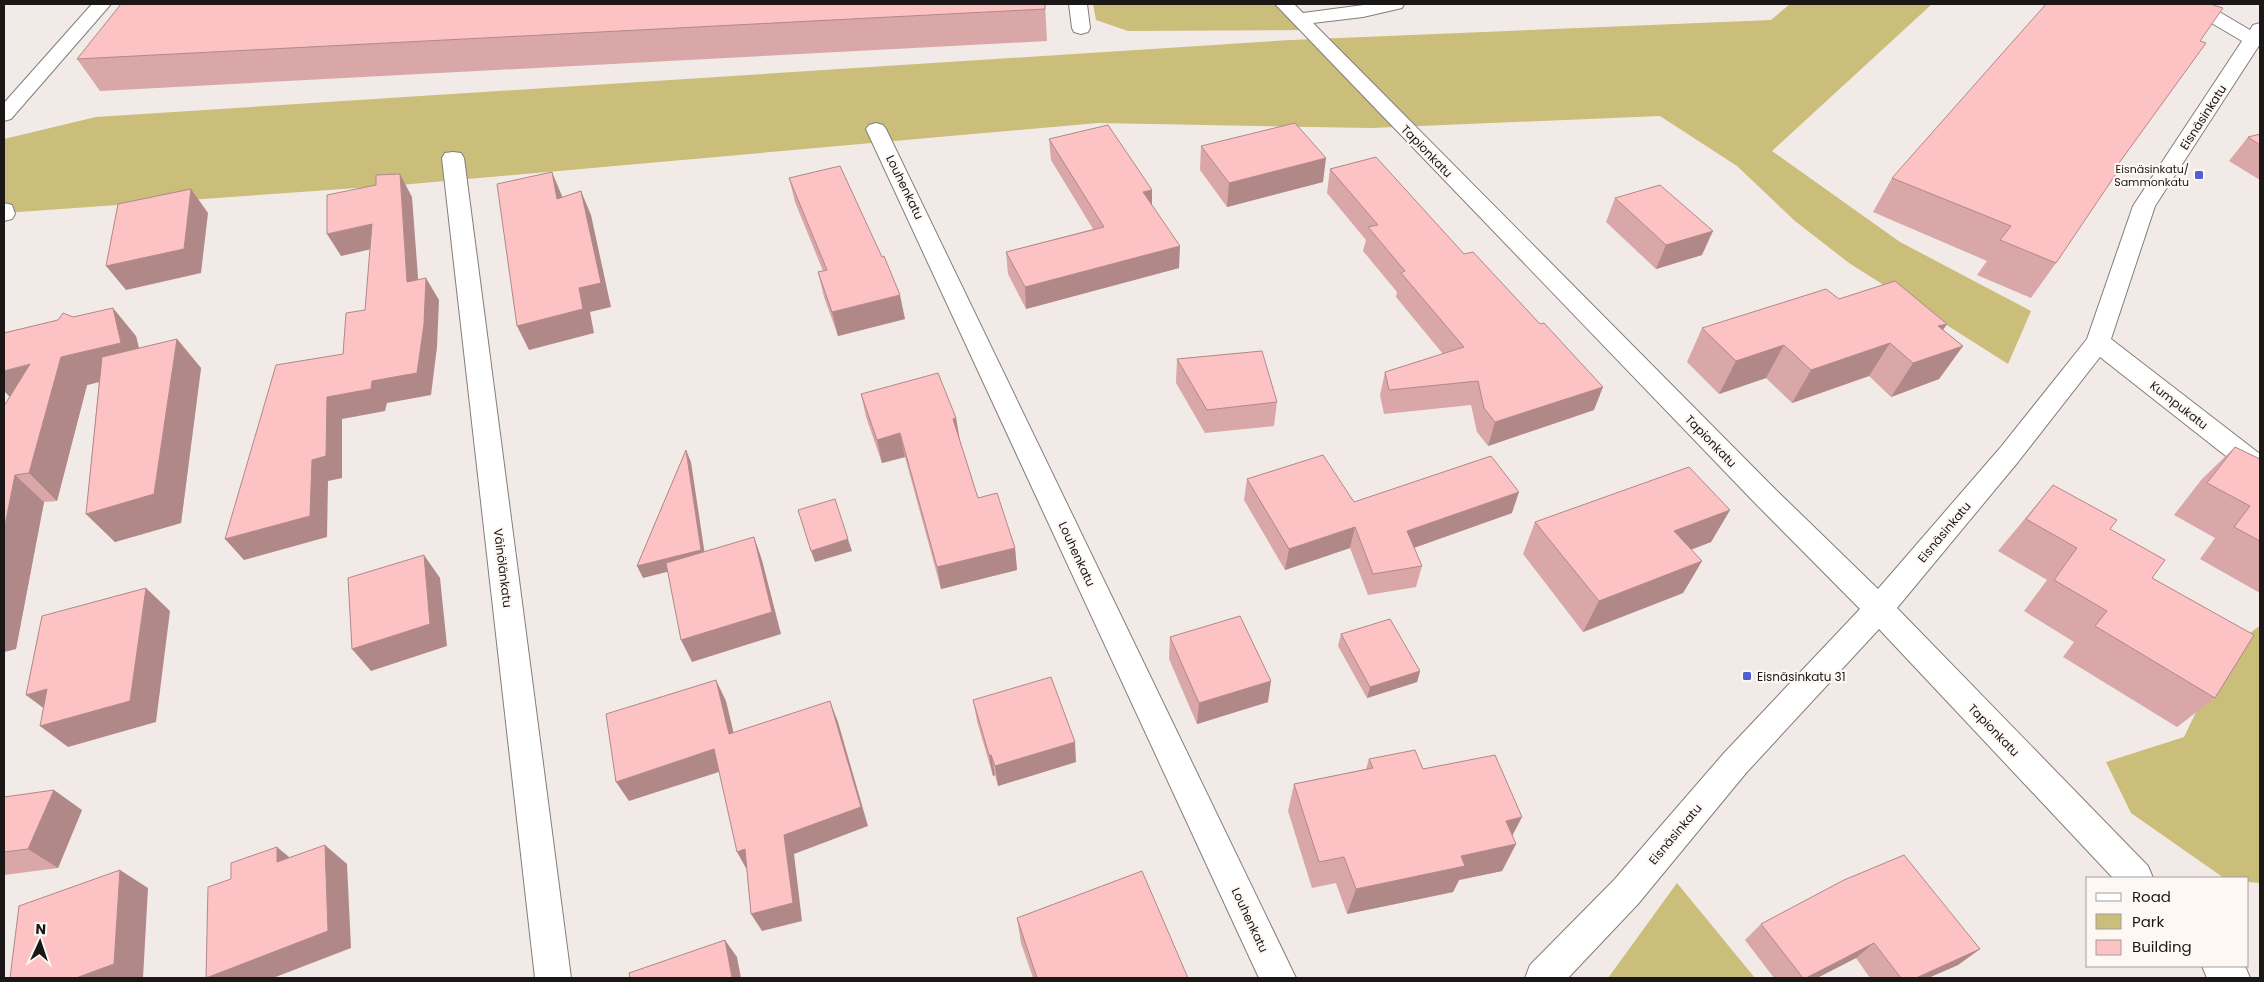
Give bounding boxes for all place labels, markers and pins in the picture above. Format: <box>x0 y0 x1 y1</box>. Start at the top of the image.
place label: Eisnäsinkatu/ Sammonkatu <box>2114 161 2189 190</box>
marker: Eisnäsinkatu/ Sammonkatu <box>2193 169 2205 181</box>
place label: Eisnäsinkatu 31 <box>1757 668 1846 685</box>
marker: Eisnäsinkatu 31 <box>1741 670 1753 682</box>

